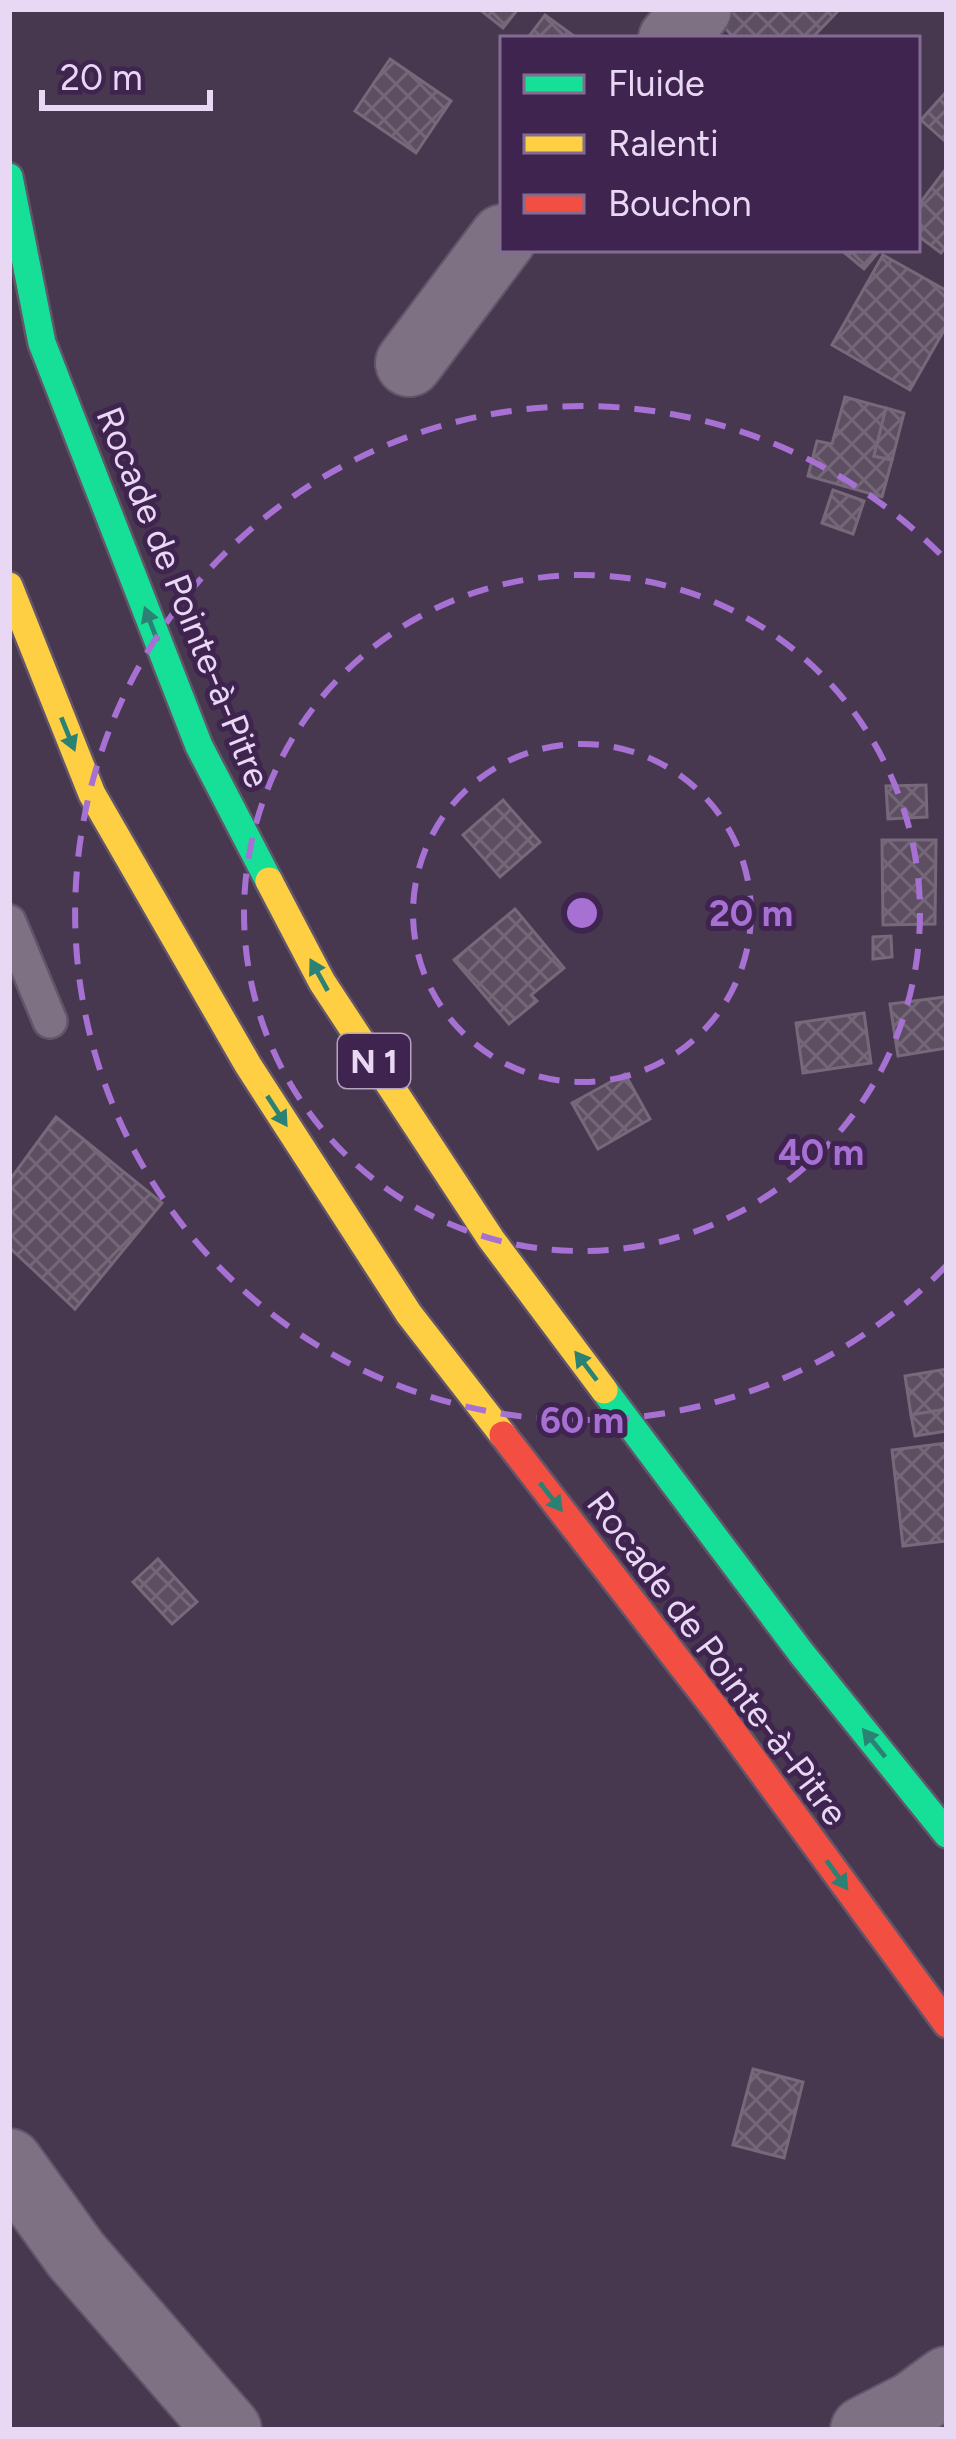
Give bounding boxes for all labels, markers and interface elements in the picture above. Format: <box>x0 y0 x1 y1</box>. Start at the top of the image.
scale bar <box>42 36 210 110</box>
legend <box>500 36 920 252</box>
text: 20 m <box>60 56 143 99</box>
text: Fluide <box>608 62 705 105</box>
text: Ralenti <box>608 122 719 165</box>
text: Bouchon <box>608 182 752 225</box>
street label: Rocade de Pointe-à-Pitre <box>87 401 280 794</box>
one-way arrow <box>141 605 160 641</box>
one-way arrow <box>59 716 78 752</box>
centre of rings <box>561 892 603 934</box>
text: 20 m <box>709 892 793 935</box>
one-way arrow <box>309 958 330 992</box>
road number: N 1 <box>338 1034 410 1088</box>
one-way arrow <box>266 1094 288 1127</box>
text: 40 m <box>778 1131 864 1174</box>
one-way arrow <box>574 1350 599 1382</box>
text: 60 m <box>540 1399 624 1442</box>
one-way arrow <box>538 1481 563 1512</box>
street label: Rocade de Pointe-à-Pitre <box>578 1483 857 1834</box>
one-way arrow <box>861 1728 887 1758</box>
one-way arrow <box>825 1859 849 1891</box>

